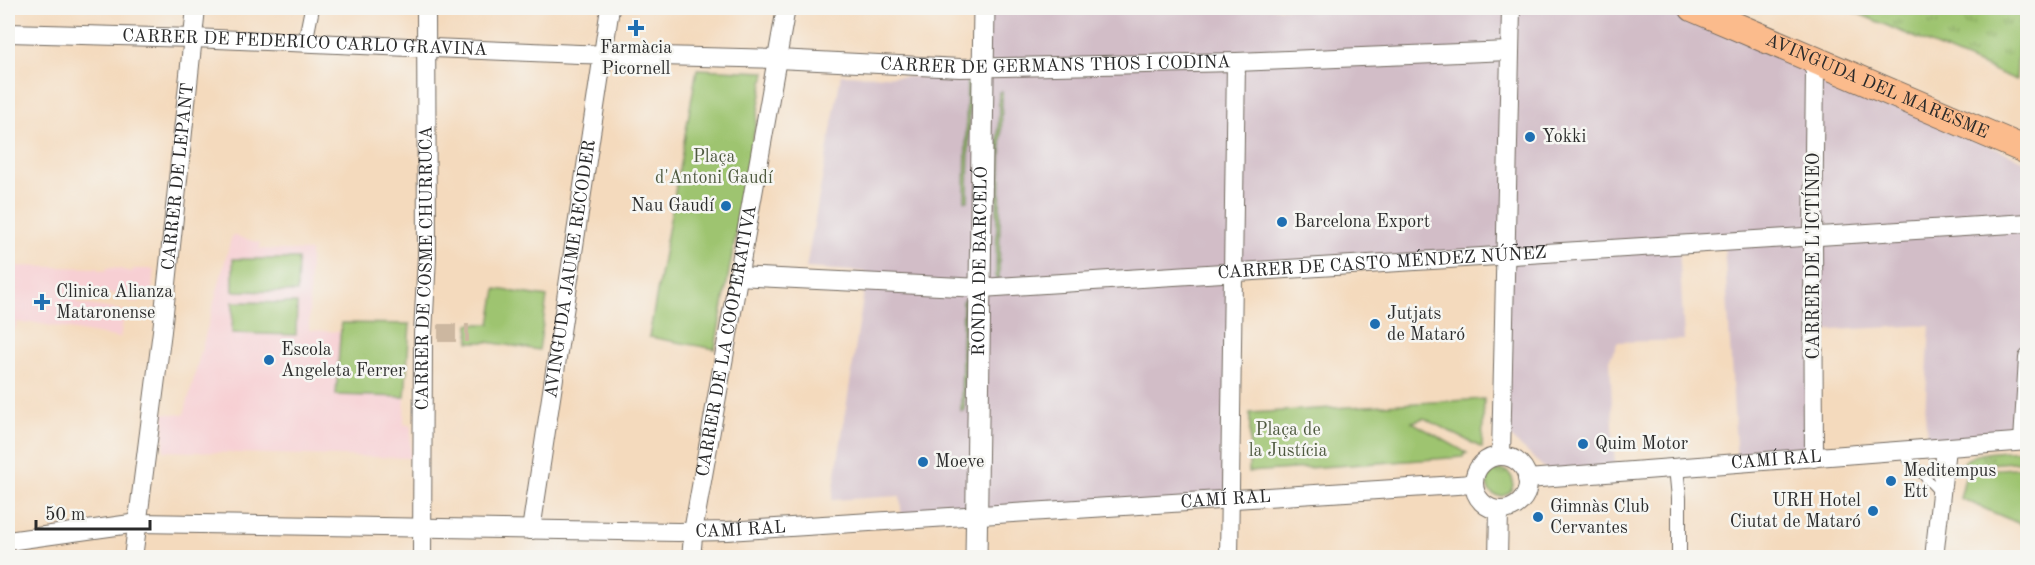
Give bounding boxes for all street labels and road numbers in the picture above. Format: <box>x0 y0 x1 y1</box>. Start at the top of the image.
street label: CARRER DE FEDERICO CARLO GRAVINA <box>122 27 488 59</box>
street label: AVINGUDA DEL MARESME <box>1763 31 1991 142</box>
street label: CARRER DE GERMANS THOS I CODINA <box>880 53 1231 77</box>
street label: CARRER DE LEPANT <box>159 82 197 271</box>
street label: CARRER DE COSME CHURRUCA <box>414 125 436 410</box>
street label: AVINGUDA JAUME RECODER <box>542 138 599 399</box>
street label: CARRER DE L'ICTÍNEO <box>1801 153 1823 359</box>
street label: RONDA DE BARCELÓ <box>968 166 991 356</box>
street label: CARRER DE LA COOPERATIVA <box>694 204 760 478</box>
street label: CARRER DE CASTO MÉNDEZ NÚÑEZ <box>1217 240 1547 282</box>
street label: CAMÍ RAL <box>1730 447 1822 473</box>
street label: CAMÍ RAL <box>1180 487 1272 511</box>
street label: CAMÍ RAL <box>695 517 787 541</box>

